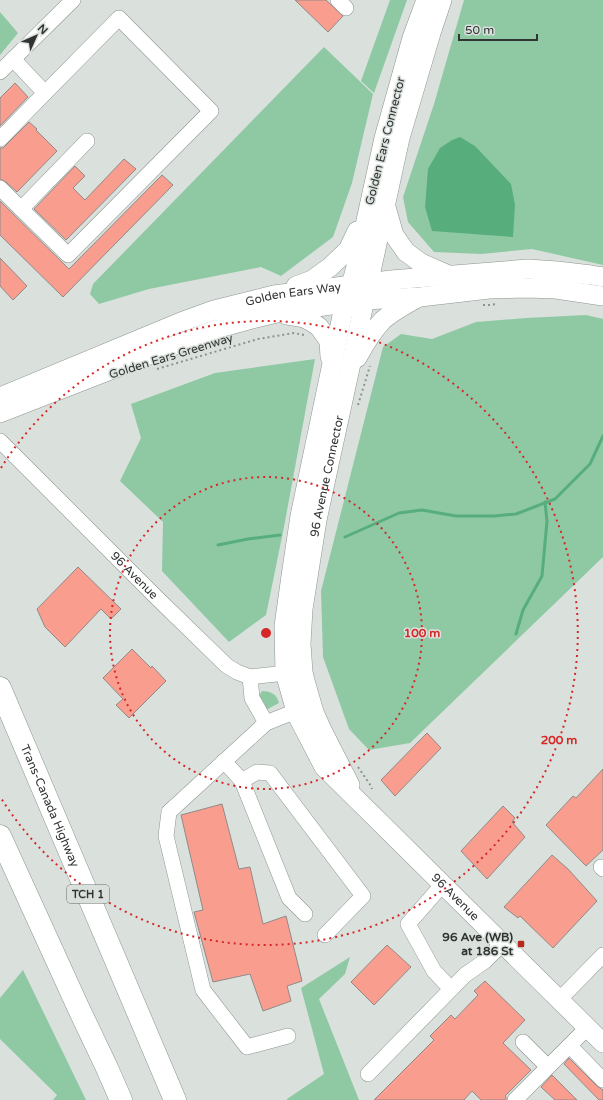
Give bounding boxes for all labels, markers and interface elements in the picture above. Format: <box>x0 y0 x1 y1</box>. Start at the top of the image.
north arrow <box>16 16 56 56</box>
scale bar <box>459 16 537 42</box>
text: N <box>35 22 50 37</box>
text: 50 m <box>465 23 494 37</box>
street label: Golden Ears Connector <box>362 75 408 207</box>
street label: Golden Ears Way <box>244 279 342 309</box>
street label: Golden Ears Greenway <box>107 330 235 382</box>
street label: 96 Avenue Connector <box>307 414 347 538</box>
street label: 96 Avenue <box>108 549 161 602</box>
centre of rings <box>259 626 273 640</box>
text: 100 m <box>404 626 440 640</box>
text: 200 m <box>541 733 577 747</box>
street label: Trans-Canada Highway <box>18 742 82 870</box>
street label: 96 Avenue <box>429 871 482 924</box>
road number: TCH 1 <box>67 885 109 903</box>
place label: 96 Ave (WB) at 186 St <box>442 930 513 958</box>
marker: 96 Ave (WB) at 186 St <box>516 939 526 949</box>

